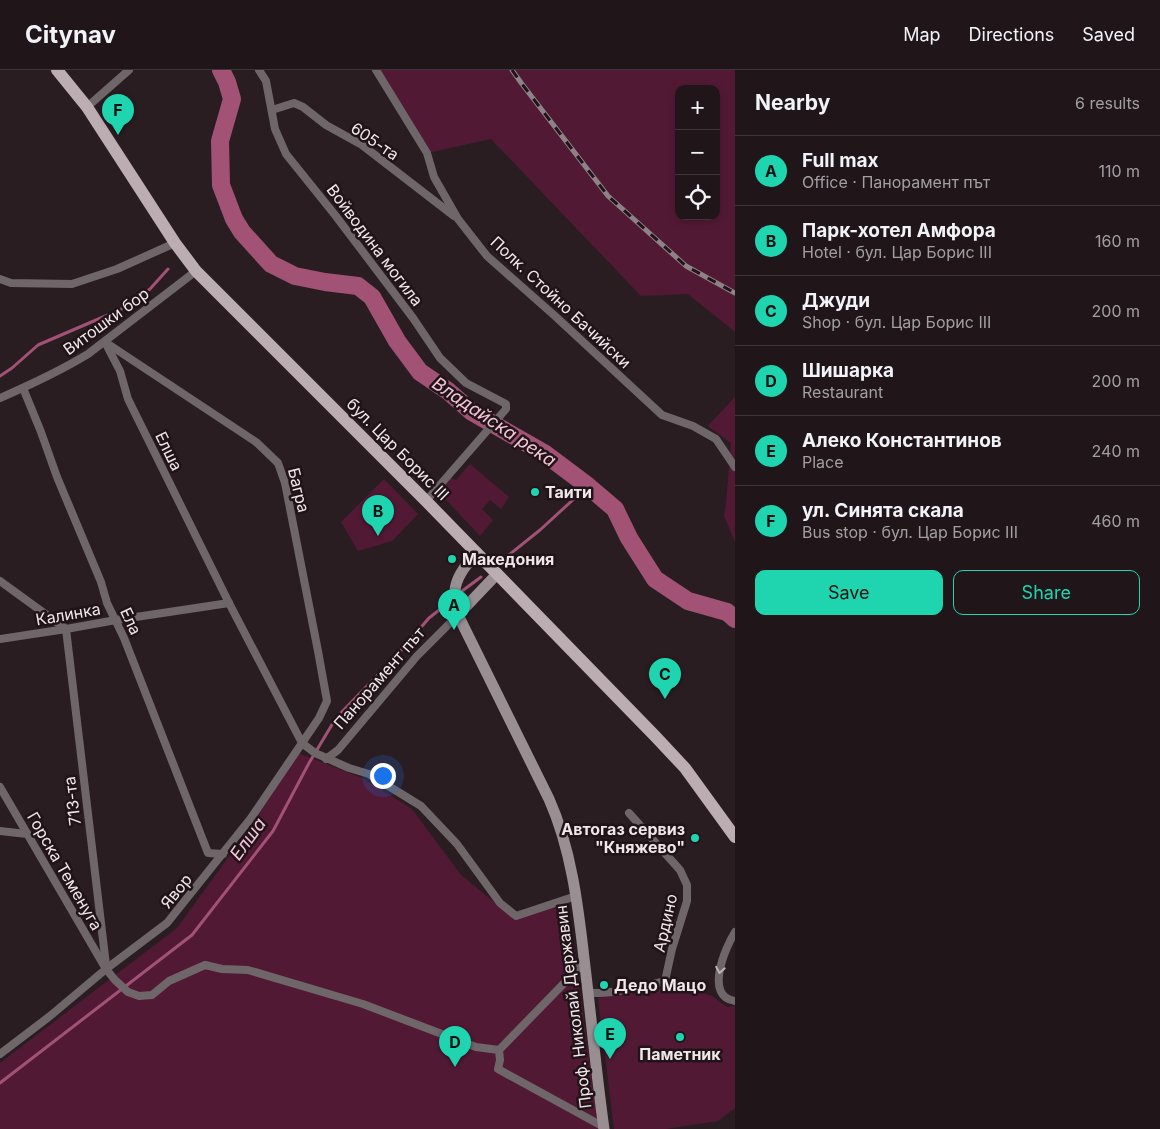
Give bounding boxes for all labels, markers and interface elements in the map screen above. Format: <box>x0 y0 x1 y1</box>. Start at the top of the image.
text: Citynav <box>25 20 116 49</box>
text: Map <box>903 24 941 45</box>
text: Directions <box>969 24 1054 45</box>
text: Saved <box>1082 24 1135 45</box>
map controls <box>675 85 720 220</box>
button: + <box>675 85 720 130</box>
text: Nearby <box>755 90 830 115</box>
text: 6 results <box>1075 93 1140 113</box>
pin: F <box>102 94 134 135</box>
street label: 605-та <box>347 118 403 164</box>
button: − <box>675 130 720 175</box>
text: Full max <box>802 149 879 172</box>
text: A <box>765 161 777 181</box>
text: 110 m <box>1098 161 1140 181</box>
text: Office · Панорамент път <box>802 172 990 192</box>
button: locate <box>675 175 720 220</box>
street label: Войводина могила <box>323 180 427 310</box>
text: Парк-хотел Амфора <box>802 219 996 242</box>
text: B <box>766 231 776 251</box>
text: 160 m <box>1095 231 1140 251</box>
street label: Полк. Стойно Бачийски <box>487 232 635 372</box>
text: Hotel · бул. Цар Борис III <box>802 242 992 262</box>
street label: Витошки бор <box>59 283 153 359</box>
text: Джуди <box>802 289 870 312</box>
text: C <box>765 301 777 321</box>
text: 200 m <box>1092 301 1140 321</box>
text: Shop · бул. Цар Борис III <box>802 312 991 332</box>
text: Шишарка <box>802 359 894 382</box>
text: D <box>765 371 777 391</box>
text: 200 m <box>1092 371 1140 391</box>
water label: Владайска река <box>428 372 560 471</box>
text: Restaurant <box>802 382 883 402</box>
street label: бул. Цар Борис III <box>343 394 453 504</box>
street label: Елша <box>151 428 187 474</box>
text: Алеко Константинов <box>802 429 1002 452</box>
text: E <box>766 441 776 461</box>
text: 240 m <box>1092 441 1140 461</box>
text: Place <box>802 452 844 472</box>
street label: Багра <box>284 466 314 514</box>
place label: Таити <box>545 482 592 502</box>
marker: Таити <box>529 486 541 498</box>
pin: B <box>362 495 394 536</box>
text: ул. Синята скала <box>802 499 964 522</box>
text: F <box>766 511 776 531</box>
text: 460 m <box>1091 511 1140 531</box>
text: Bus stop · бул. Цар Борис III <box>802 522 1018 542</box>
place label: Македония <box>462 549 554 569</box>
marker: Македония <box>446 553 458 565</box>
button: Save <box>755 570 943 615</box>
button: Share <box>953 570 1140 615</box>
pin: A <box>438 589 470 630</box>
street label: Калинка <box>34 598 102 630</box>
street label: Ела <box>116 604 146 638</box>
street label: Панорамент път <box>329 622 429 733</box>
pin: C <box>649 658 681 699</box>
your location <box>370 763 396 789</box>
street label: 713-та <box>59 775 85 827</box>
street label: Горска Теменуга <box>23 808 107 934</box>
water label: Елша <box>225 813 270 864</box>
place label: Автогаз сервиз "Княжево" <box>561 819 685 857</box>
marker: Автогаз сервиз "Княжево" <box>689 832 701 844</box>
street label: Явор <box>156 870 196 912</box>
street label: Ардино <box>649 892 681 954</box>
street label: Проф. Николай Державин <box>551 904 595 1110</box>
one-way arrow <box>716 965 726 974</box>
place label: Дедо Мацо <box>614 975 706 995</box>
marker: Дедо Мацо <box>598 979 610 991</box>
pin: E <box>594 1018 626 1059</box>
pin: D <box>439 1026 471 1067</box>
marker: Паметник <box>674 1031 686 1043</box>
place label: Паметник <box>639 1044 721 1064</box>

